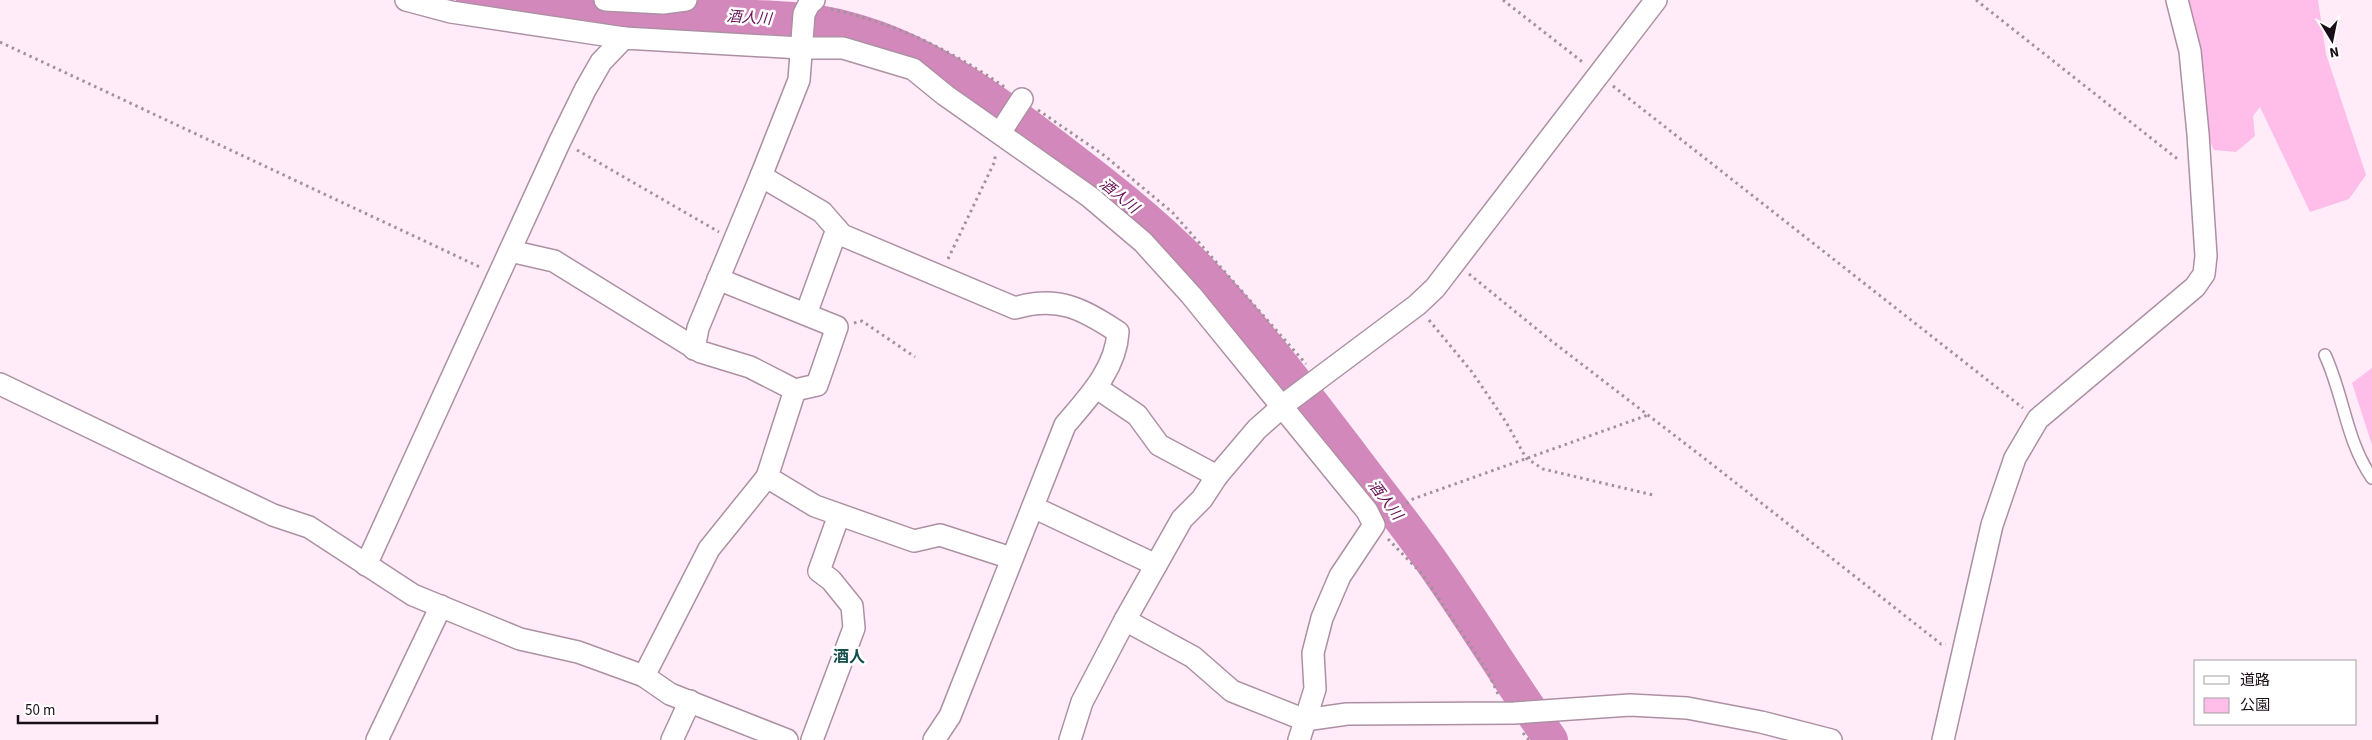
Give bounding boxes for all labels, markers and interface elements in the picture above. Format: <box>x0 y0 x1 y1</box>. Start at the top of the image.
water label: 酒人川 <box>726 6 774 30</box>
north arrow <box>2307 15 2357 65</box>
text: N <box>2328 41 2340 62</box>
water label: 酒人川 <box>1095 174 1145 220</box>
water label: 酒人川 <box>1363 476 1408 526</box>
district label: 酒人 <box>833 646 865 668</box>
legend <box>2194 660 2357 725</box>
text: 道路 <box>2240 670 2270 691</box>
scale bar <box>18 692 156 724</box>
text: 公園 <box>2240 695 2270 716</box>
text: 50 m <box>25 700 55 721</box>

